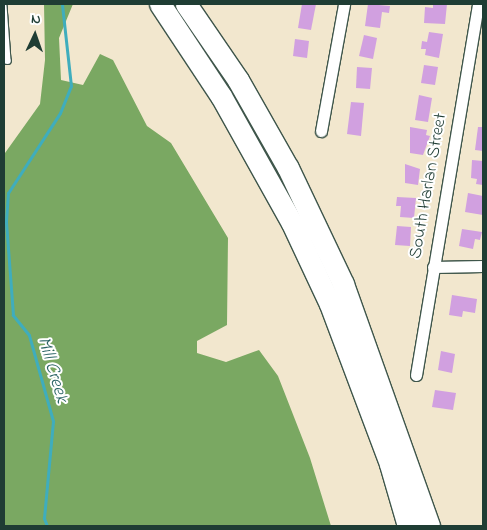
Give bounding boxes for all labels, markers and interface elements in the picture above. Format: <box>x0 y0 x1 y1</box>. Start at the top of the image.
text: N <box>31 9 41 30</box>
north arrow <box>10 10 60 60</box>
street label: South Harlan Street <box>406 111 452 261</box>
water label: Mill Creek <box>31 334 73 406</box>

